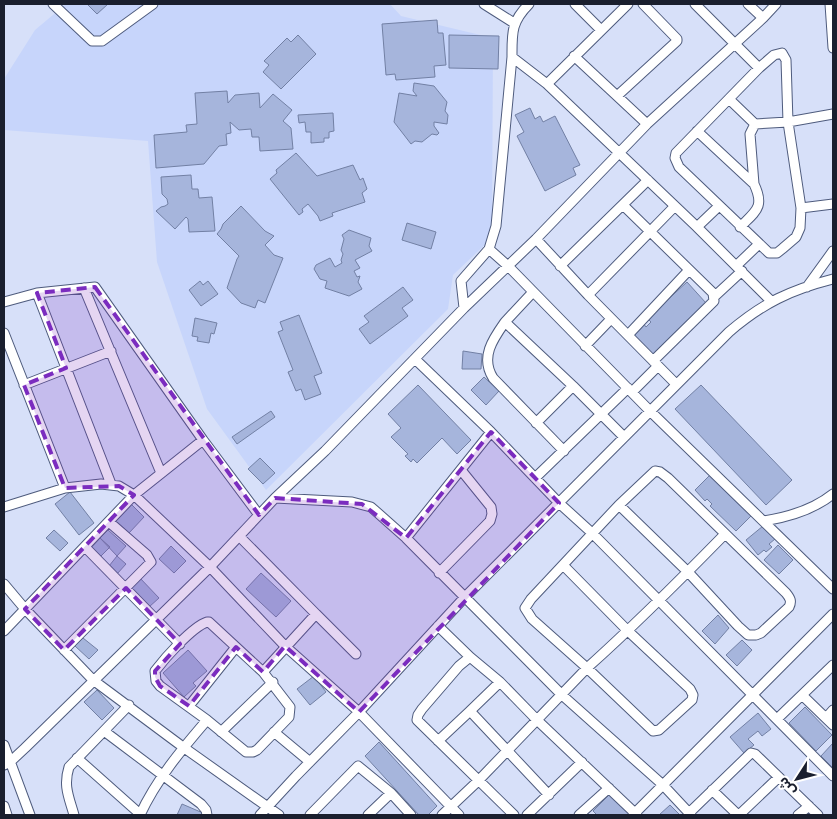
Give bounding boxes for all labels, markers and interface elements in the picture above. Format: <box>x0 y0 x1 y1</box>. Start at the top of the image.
north arrow <box>772 754 822 804</box>
text: ش <box>774 774 799 799</box>

